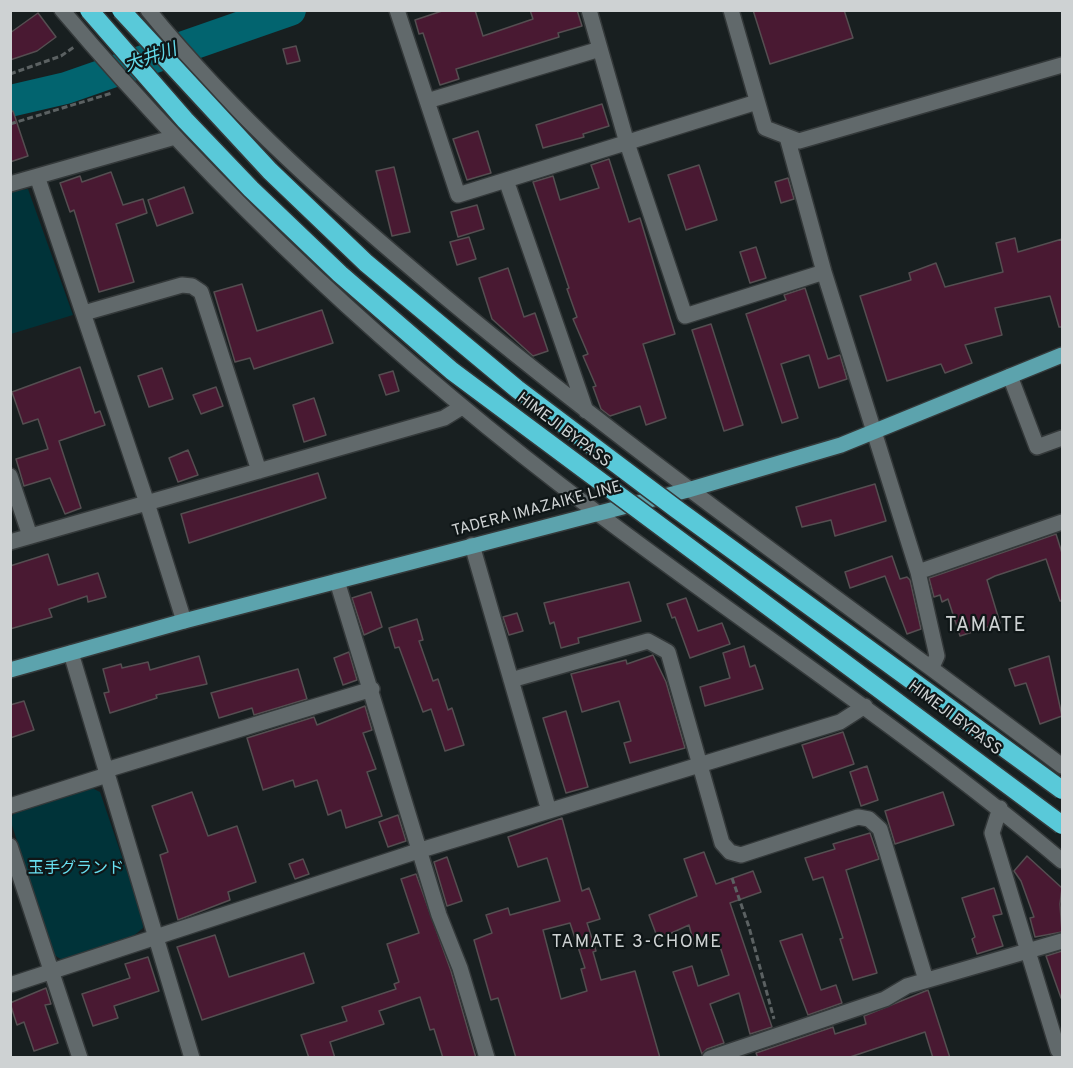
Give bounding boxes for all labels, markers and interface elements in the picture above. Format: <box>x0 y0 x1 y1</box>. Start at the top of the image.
water label: 大井川 <box>122 40 180 78</box>
street label: HIMEJI BYPASS <box>512 389 614 473</box>
street label: TADERA IMAZAIKE LINE <box>450 478 624 542</box>
district label: TAMATE <box>945 615 1027 639</box>
street label: HIMEJI BYPASS <box>903 677 1005 761</box>
park label: 玉手グランド <box>28 860 124 880</box>
district label: TAMATE 3-CHOME <box>551 932 723 954</box>

